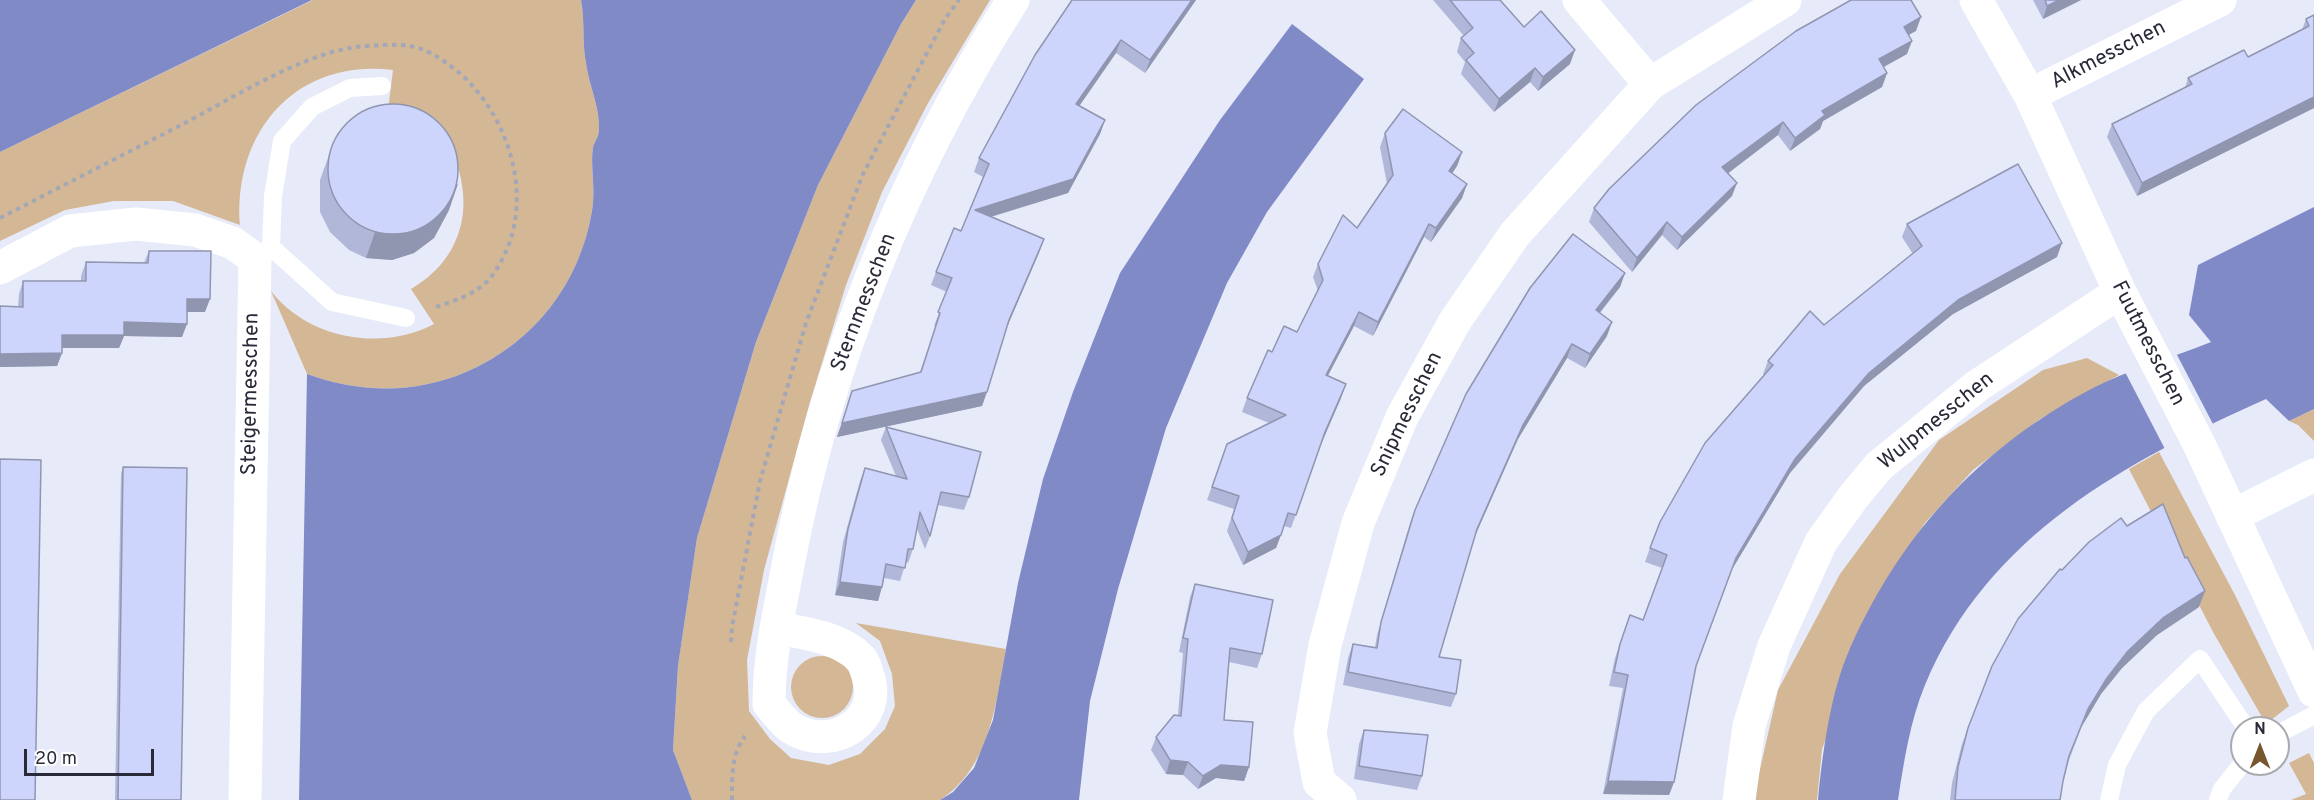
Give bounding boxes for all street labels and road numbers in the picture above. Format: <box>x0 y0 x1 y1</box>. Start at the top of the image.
street label: Alkmesschen <box>2047 16 2171 96</box>
street label: Sternmesschen <box>827 230 903 376</box>
street label: Fuutmesschen <box>2105 277 2189 411</box>
street label: Steigermesschen <box>238 312 266 476</box>
street label: Snipmesschen <box>1367 348 1449 482</box>
street label: Wulpmesschen <box>1874 368 2000 476</box>

